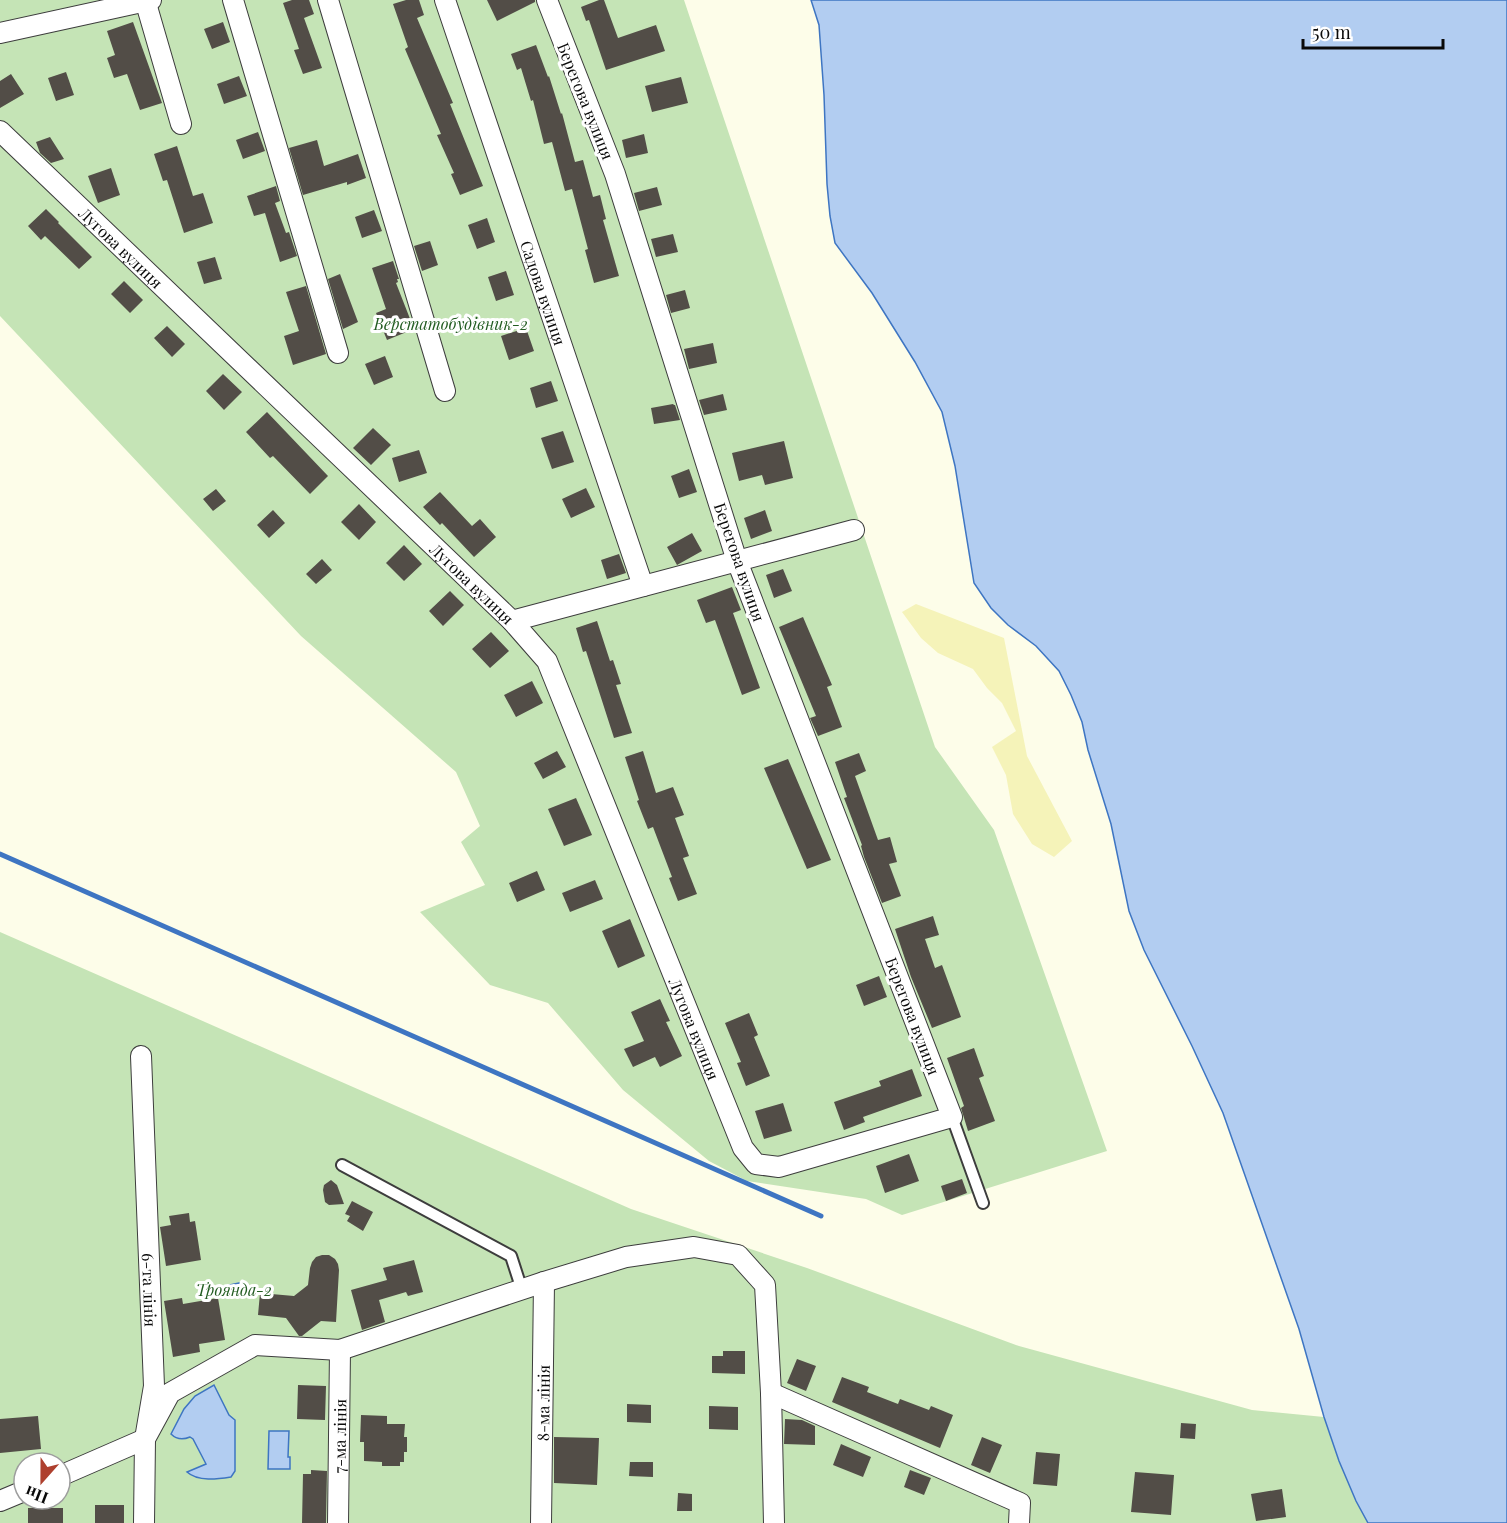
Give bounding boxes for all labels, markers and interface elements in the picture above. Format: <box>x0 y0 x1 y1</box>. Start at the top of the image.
scale bar <box>1303 12 1442 50</box>
text: 50 m <box>1312 20 1351 44</box>
street label: Берегова вулиця <box>553 39 619 163</box>
street label: Лугова вулиця <box>74 201 168 292</box>
street label: Садова вулиця <box>516 238 571 348</box>
park label: Верстатобудівник-2 <box>373 313 528 334</box>
street label: Берегова вулиця <box>710 500 770 625</box>
street label: Лугова вулиця <box>425 537 519 628</box>
street label: Берегова вулиця <box>881 954 945 1078</box>
street label: Лугова вулиця <box>665 973 725 1083</box>
street label: 6-та лінія <box>138 1252 162 1328</box>
park label: Троянда-2 <box>196 1279 272 1300</box>
street label: 8-ма лінія <box>532 1364 553 1441</box>
street label: 7-ма лінія <box>328 1398 350 1473</box>
north arrow <box>12 1451 72 1511</box>
text: Пн <box>22 1482 51 1509</box>

